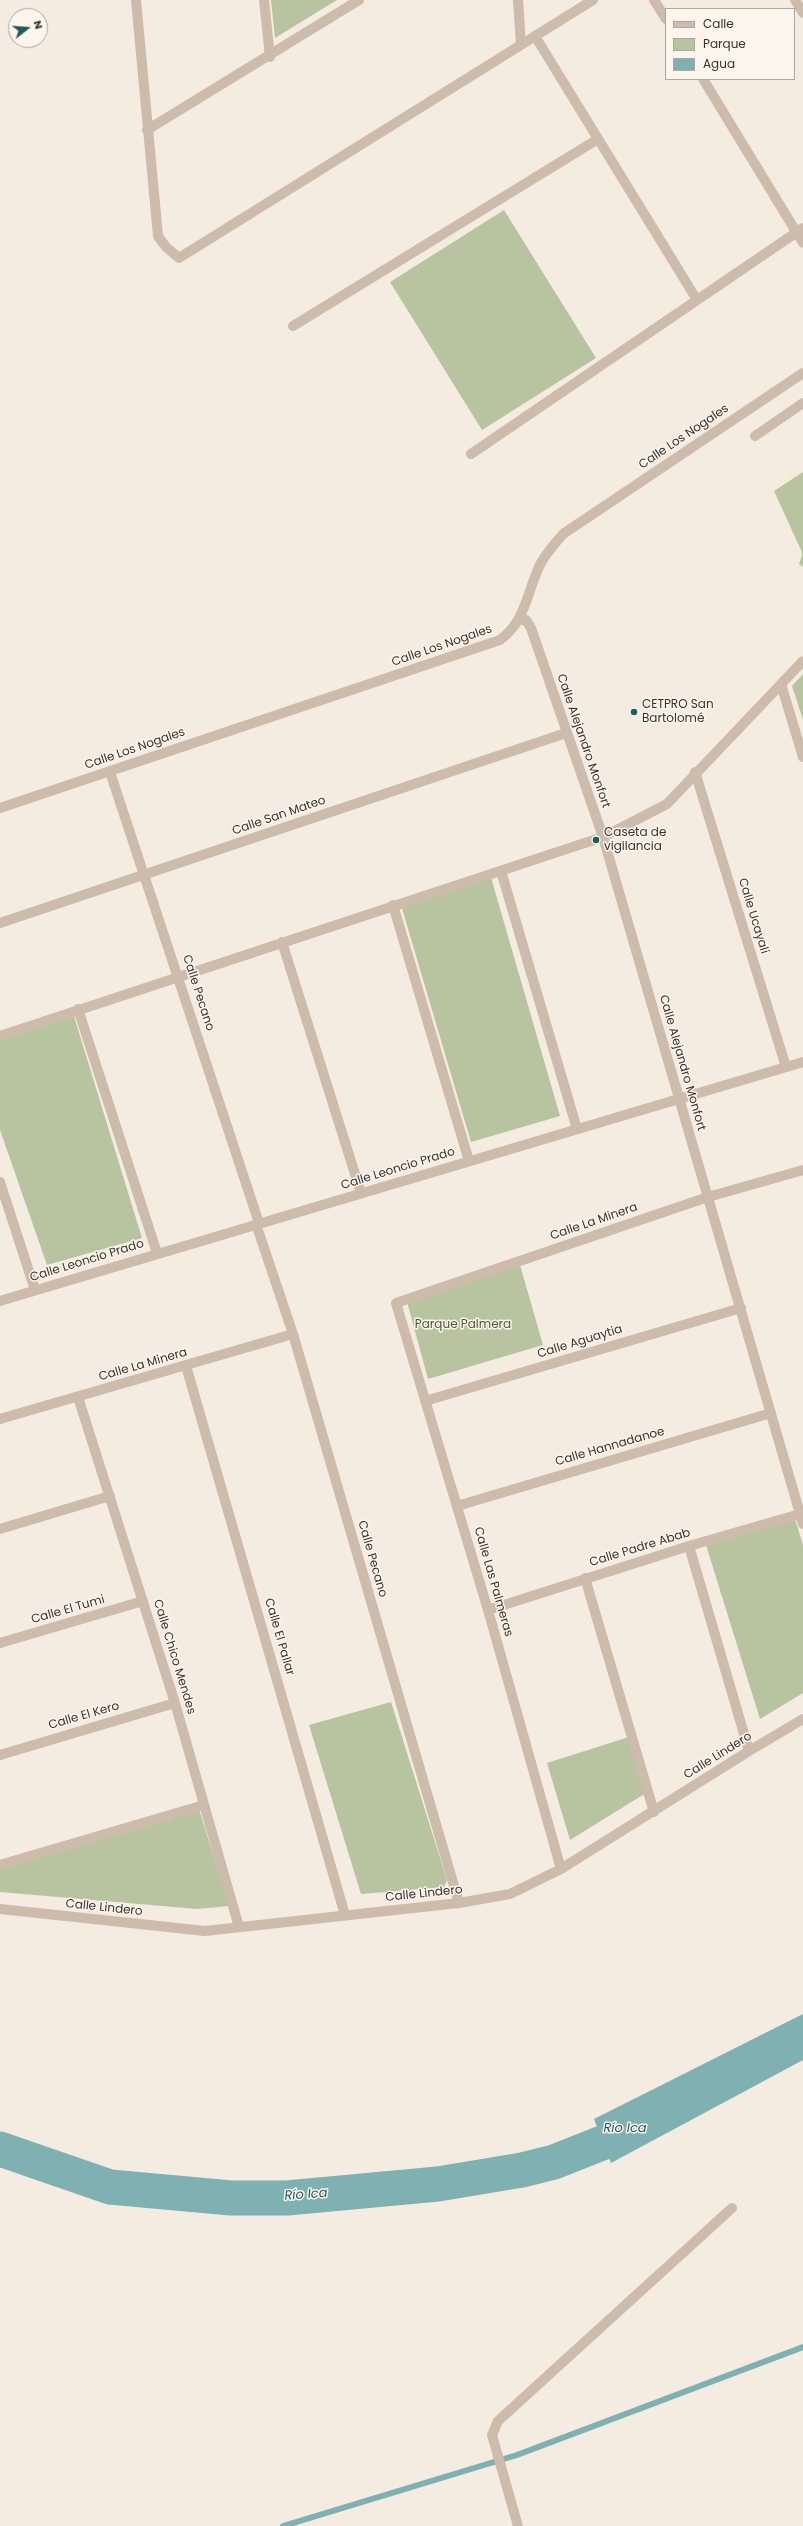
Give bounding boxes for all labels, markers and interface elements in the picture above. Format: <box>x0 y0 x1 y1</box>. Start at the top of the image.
north arrow <box>8 8 48 48</box>
legend <box>665 8 795 80</box>
text: Calle <box>703 15 734 32</box>
text: N <box>30 18 47 31</box>
text: Parque <box>703 35 746 52</box>
text: Agua <box>703 55 735 72</box>
street label: Calle Los Nogales <box>636 402 732 472</box>
street label: Calle Los Nogales <box>390 622 494 670</box>
street label: Calle Alejandro Monfort <box>553 672 613 810</box>
place label: CETPRO San Bartolomé <box>642 698 714 726</box>
marker: CETPRO San Bartolomé <box>629 707 639 717</box>
street label: Calle Los Nogales <box>83 725 187 773</box>
street label: Calle San Mateo <box>230 793 328 839</box>
place label: Caseta de vigilancia <box>604 826 666 854</box>
marker: Caseta de vigilancia <box>591 835 601 845</box>
street label: Calle Ucayali <box>735 877 771 955</box>
street label: Calle Pecano <box>179 953 217 1033</box>
street label: Calle Alejandro Monfort <box>656 993 708 1133</box>
street label: Calle Leoncio Prado <box>339 1145 457 1193</box>
street label: Calle La Minera <box>548 1200 640 1244</box>
street label: Calle Leoncio Prado <box>28 1237 146 1285</box>
park label: Parque Palmera <box>415 1318 511 1332</box>
street label: Calle Aguaytia <box>536 1322 624 1362</box>
street label: Calle La Minera <box>97 1345 189 1385</box>
street label: Calle Hannadanoe <box>554 1425 666 1469</box>
street label: Calle Pecano <box>354 1519 390 1599</box>
street label: Calle Las Palmeras <box>470 1526 516 1638</box>
street label: Calle Padre Abab <box>588 1526 692 1570</box>
street label: Calle El Tumi <box>30 1593 106 1627</box>
street label: Calle El Pallar <box>261 1597 297 1677</box>
street label: Calle Chico Mendes <box>150 1598 198 1716</box>
street label: Calle El Kero <box>47 1699 121 1733</box>
street label: Calle Lindero <box>681 1729 755 1783</box>
street label: Calle Lindero <box>385 1883 463 1905</box>
street label: Calle Lindero <box>65 1897 143 1919</box>
water label: Río Ica <box>603 2121 647 2137</box>
water label: Río Ica <box>284 2186 328 2204</box>

